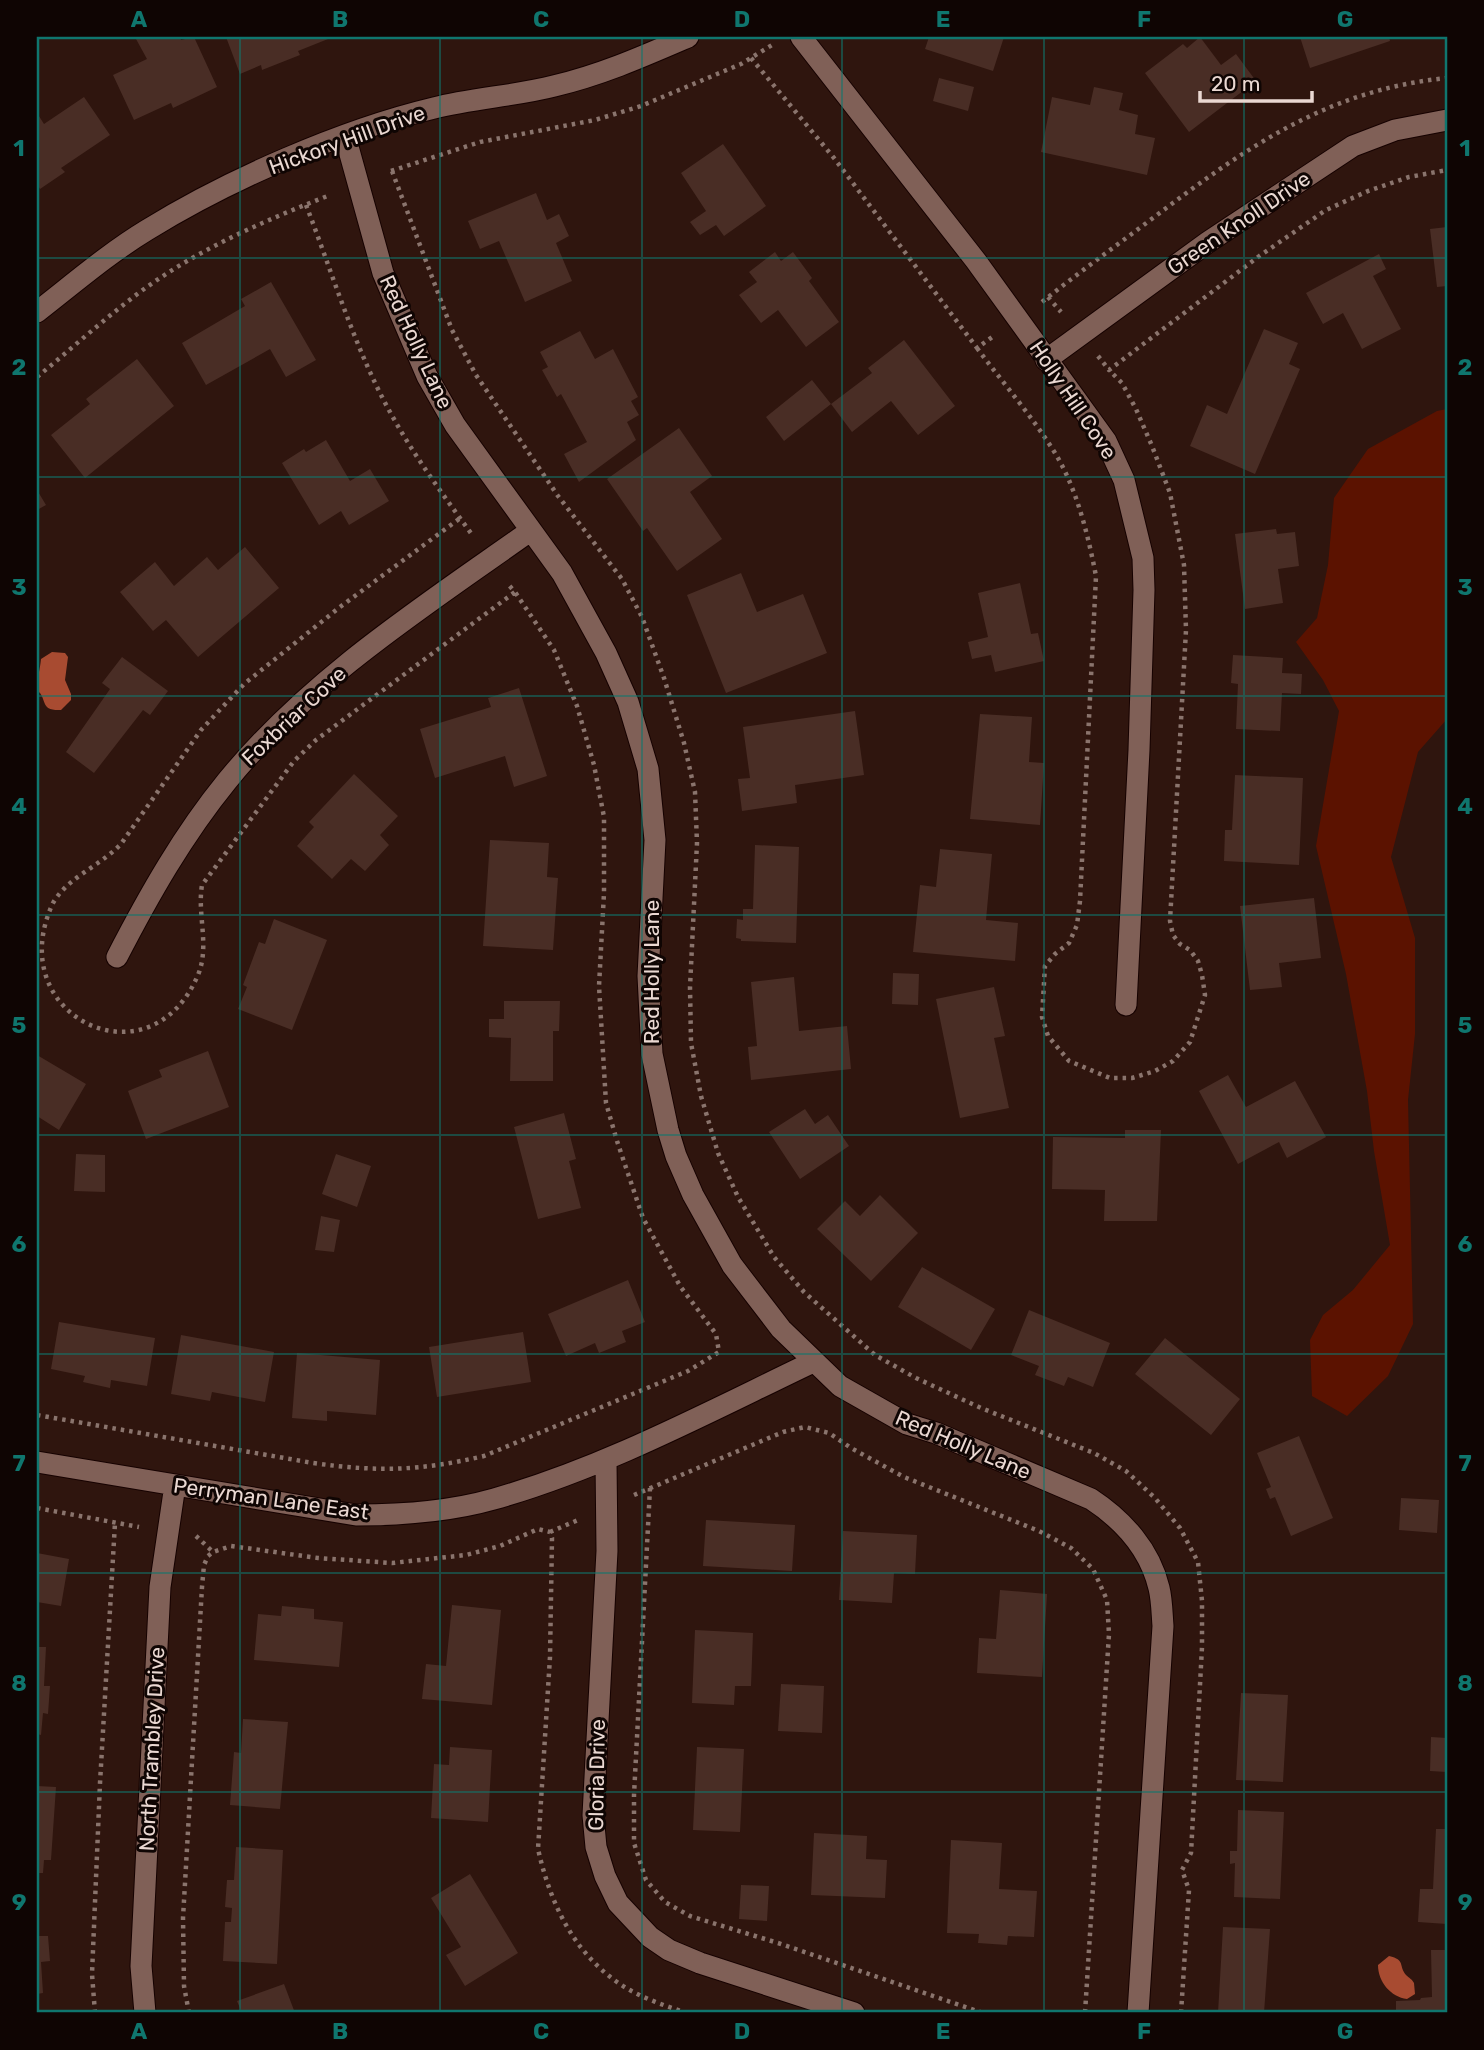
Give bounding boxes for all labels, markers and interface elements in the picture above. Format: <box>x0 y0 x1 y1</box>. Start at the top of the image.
text: A <box>131 5 148 33</box>
text: B <box>332 5 348 33</box>
text: C <box>533 5 549 33</box>
text: D <box>734 5 750 33</box>
text: E <box>936 5 950 33</box>
text: F <box>1137 5 1151 33</box>
text: G <box>1337 5 1353 33</box>
scale bar <box>1200 60 1312 104</box>
text: 20 m <box>1211 71 1260 96</box>
street label: Hickory Hill Drive <box>265 100 428 179</box>
text: 1 <box>13 134 25 162</box>
text: 1 <box>1459 134 1471 162</box>
street label: Green Knoll Drive <box>1163 166 1315 280</box>
street label: Red Holly Lane <box>375 271 458 412</box>
street label: Holly Hill Cove <box>1025 336 1122 464</box>
text: 2 <box>12 353 26 381</box>
text: 2 <box>1458 353 1472 381</box>
text: 3 <box>11 573 27 601</box>
text: 3 <box>1457 573 1473 601</box>
street label: Foxbriar Cove <box>236 661 351 770</box>
text: 4 <box>11 792 27 820</box>
text: 4 <box>1457 792 1473 820</box>
street label: Red Holly Lane <box>639 900 664 1044</box>
text: 5 <box>12 1011 27 1039</box>
text: 5 <box>1458 1011 1473 1039</box>
text: 6 <box>12 1230 27 1258</box>
text: 6 <box>1458 1230 1473 1258</box>
street label: Red Holly Lane <box>892 1405 1035 1484</box>
text: 7 <box>12 1449 26 1477</box>
text: 7 <box>1458 1449 1472 1477</box>
street label: Perryman Lane East <box>172 1472 370 1525</box>
street label: North Trambley Drive <box>134 1646 169 1852</box>
text: 8 <box>11 1669 27 1697</box>
text: 8 <box>1457 1669 1473 1697</box>
street label: Gloria Drive <box>583 1719 610 1831</box>
text: 9 <box>12 1888 26 1916</box>
text: 9 <box>1458 1888 1472 1916</box>
text: A <box>131 2017 148 2045</box>
text: B <box>332 2017 348 2045</box>
text: C <box>533 2017 549 2045</box>
text: D <box>734 2017 750 2045</box>
text: E <box>936 2017 950 2045</box>
text: F <box>1137 2017 1151 2045</box>
text: G <box>1337 2017 1353 2045</box>

